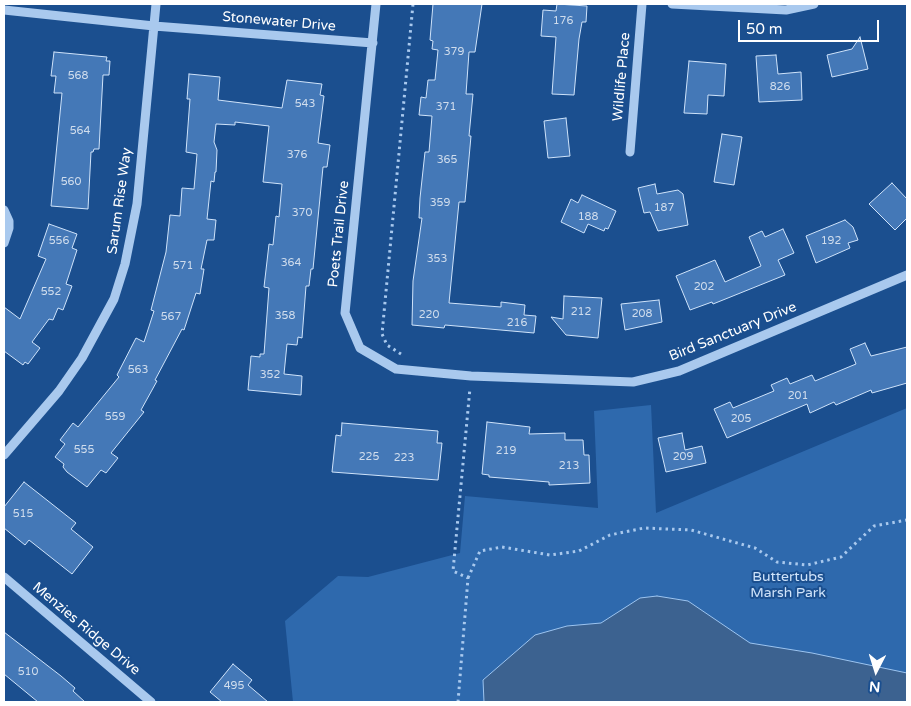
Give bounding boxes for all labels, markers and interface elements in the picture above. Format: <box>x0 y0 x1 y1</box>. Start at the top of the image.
street label: Stonewater Drive <box>222 9 336 35</box>
scale bar <box>741 10 882 42</box>
house number: 176 <box>553 14 573 28</box>
text: 50 m <box>746 20 783 38</box>
street label: Wildlife Place <box>610 32 634 122</box>
house number: 379 <box>444 45 464 59</box>
house number: 568 <box>68 69 88 83</box>
house number: 826 <box>770 80 790 94</box>
house number: 543 <box>295 97 315 111</box>
house number: 371 <box>436 100 456 114</box>
house number: 564 <box>70 124 90 138</box>
street label: Sarum Rise Way <box>104 147 136 255</box>
house number: 376 <box>287 148 307 162</box>
house number: 365 <box>437 153 457 167</box>
house number: 560 <box>61 175 81 189</box>
street label: Poets Trail Drive <box>325 180 353 288</box>
house number: 359 <box>430 196 450 210</box>
house number: 187 <box>654 201 674 215</box>
house number: 370 <box>292 206 312 220</box>
house number: 188 <box>578 210 598 224</box>
house number: 556 <box>49 234 69 248</box>
house number: 192 <box>821 234 841 248</box>
house number: 353 <box>427 252 447 266</box>
house number: 364 <box>281 256 301 270</box>
house number: 571 <box>173 259 193 273</box>
house number: 202 <box>694 280 714 294</box>
house number: 552 <box>41 285 61 299</box>
street label: Bird Sanctuary Drive <box>667 299 799 365</box>
house number: 212 <box>571 305 591 319</box>
house number: 208 <box>632 307 652 321</box>
house number: 220 <box>419 308 439 322</box>
house number: 358 <box>275 309 295 323</box>
house number: 567 <box>161 310 181 324</box>
house number: 216 <box>507 316 527 330</box>
house number: 563 <box>128 363 148 377</box>
house number: 352 <box>260 368 280 382</box>
house number: 201 <box>788 389 808 403</box>
house number: 559 <box>105 410 125 424</box>
house number: 205 <box>731 412 751 426</box>
house number: 555 <box>74 443 94 457</box>
house number: 219 <box>496 444 516 458</box>
house number: 225 <box>359 450 379 464</box>
house number: 209 <box>673 450 693 464</box>
house number: 223 <box>394 451 414 465</box>
house number: 213 <box>559 459 579 473</box>
house number: 515 <box>13 507 33 521</box>
park label: Buttertubs Marsh Park <box>750 569 826 602</box>
street label: Menzies Ridge Drive <box>29 579 143 679</box>
north arrow <box>851 646 901 696</box>
house number: 510 <box>18 665 38 679</box>
text: N <box>868 677 881 695</box>
house number: 495 <box>224 679 244 693</box>

